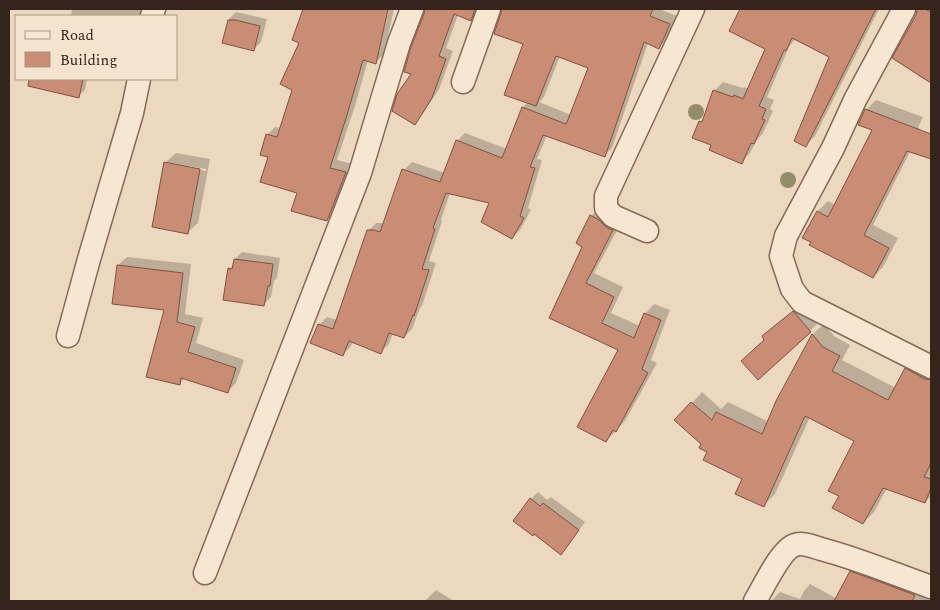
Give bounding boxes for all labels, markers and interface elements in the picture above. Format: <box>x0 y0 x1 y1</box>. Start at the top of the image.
legend <box>15 15 178 80</box>
text: Road <box>60 24 94 47</box>
text: Building <box>60 49 117 72</box>

